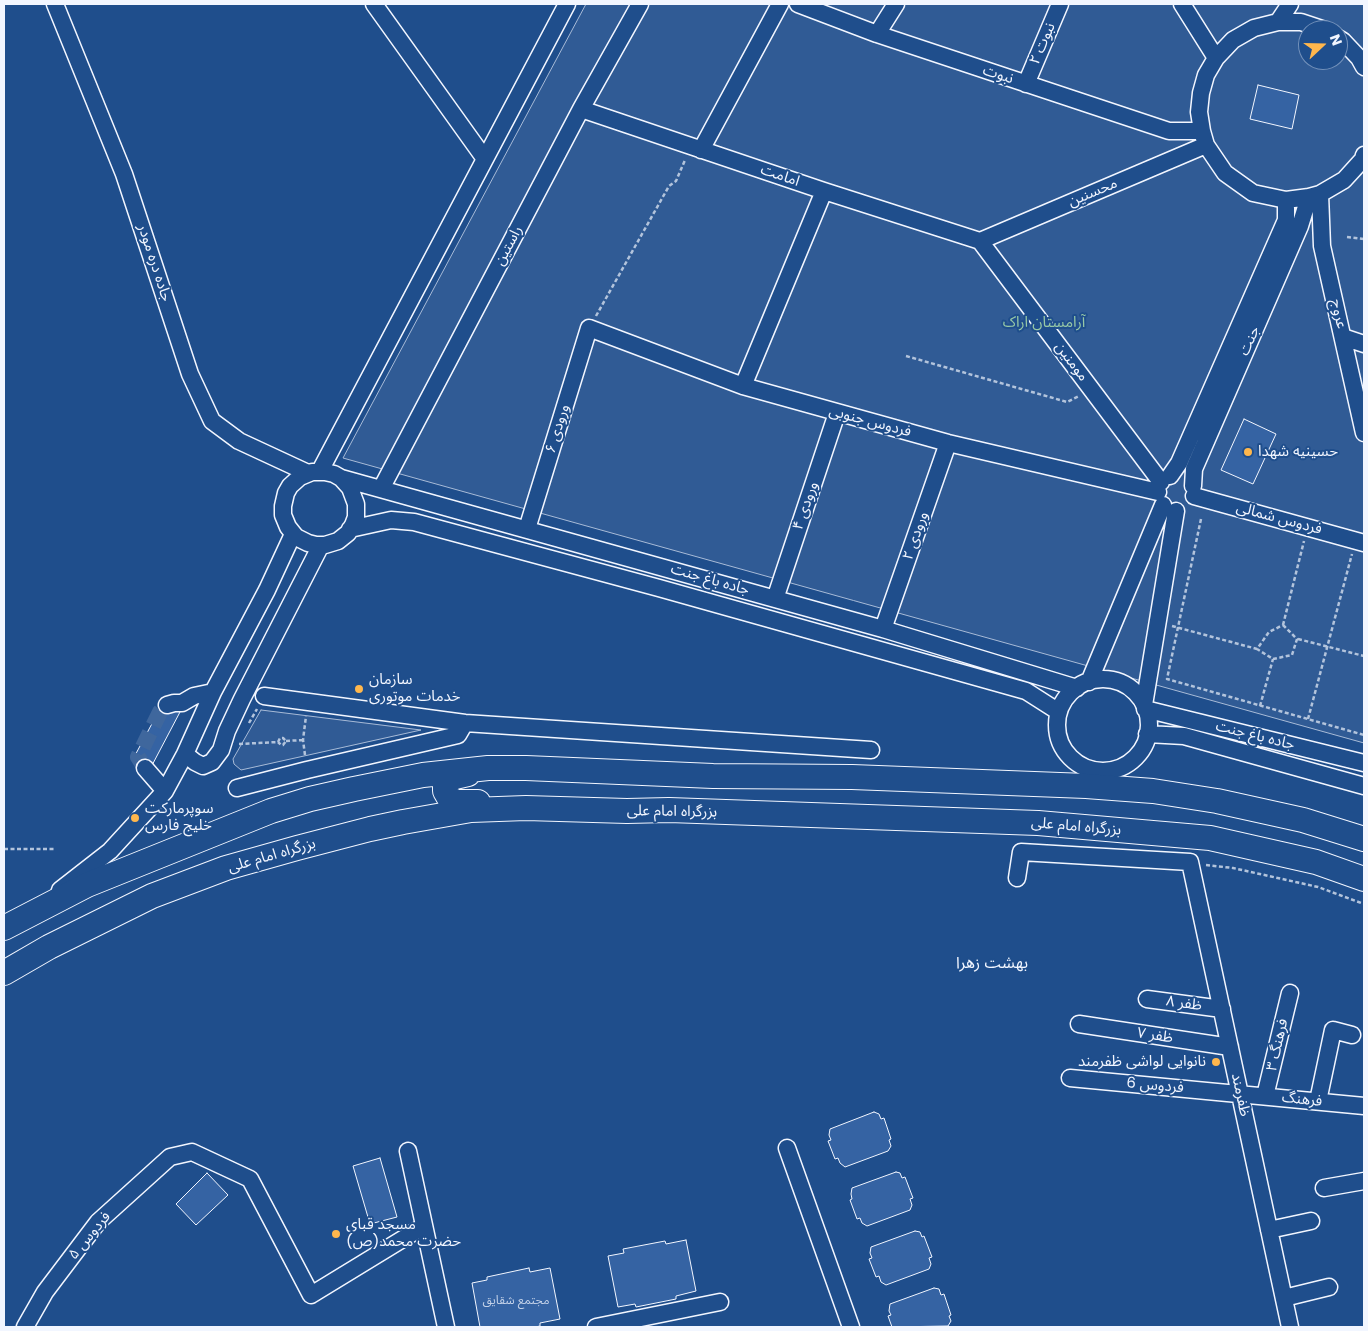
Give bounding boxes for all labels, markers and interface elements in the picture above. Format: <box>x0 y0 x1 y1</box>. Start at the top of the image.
street label: نبوت ۲ <box>1026 20 1060 68</box>
north arrow <box>1298 20 1348 70</box>
text: N <box>1325 31 1347 48</box>
street label: نبوت <box>980 62 1016 88</box>
street label: امامت <box>758 161 802 191</box>
street label: محسنین <box>1066 175 1120 211</box>
street label: جاده دره مودر <box>133 222 175 304</box>
street label: راستین <box>491 223 527 269</box>
street label: عروج <box>1326 297 1350 331</box>
park label: آرامستان اراک <box>1003 314 1085 332</box>
street label: جنت <box>1236 323 1264 359</box>
street label: مومنین <box>1050 339 1092 385</box>
street label: ورودی ۶ <box>542 402 574 456</box>
street label: فردوس جنوبی <box>827 402 913 442</box>
place label: حسینیه شهدا <box>1258 443 1338 461</box>
marker: حسینیه شهدا <box>1242 446 1254 458</box>
street label: ورودی ۴ <box>789 479 823 533</box>
street label: فردوس شمالی <box>1234 499 1324 539</box>
street label: ورودی ۲ <box>899 509 933 563</box>
street label: جاده باغ جنت <box>669 560 751 600</box>
place label: سازمان خدمات موتوری <box>369 671 460 706</box>
marker: سازمان خدمات موتوری <box>353 683 365 695</box>
street label: جاده باغ جنت <box>1214 717 1296 755</box>
place label: سوپرمارکت خلیج فارس <box>145 800 213 835</box>
street label: بزرگراه امام علی <box>627 802 717 822</box>
marker: سوپرمارکت خلیج فارس <box>129 812 141 824</box>
street label: بزرگراه امام علی <box>1030 814 1122 840</box>
street label: بزرگراه امام علی <box>226 835 318 877</box>
district label: بهشت زهرا <box>956 954 1028 974</box>
street label: ظفر ۸ <box>1165 993 1203 1015</box>
street label: فرهنگ ۳ <box>1263 1017 1293 1073</box>
street label: ظفر ۷ <box>1136 1024 1174 1048</box>
place label: نانوایی لواشی ظفرمند <box>1078 1053 1206 1071</box>
marker: نانوایی لواشی ظفرمند <box>1210 1056 1222 1068</box>
street label: ظفرمند <box>1227 1072 1253 1118</box>
street label: فردوس 6 <box>1125 1075 1185 1097</box>
street label: فرهنگ <box>1281 1089 1323 1111</box>
street label: فردوس ۵ <box>65 1208 115 1264</box>
place label: مسجد قبای حضرت محمد‌(ص) <box>346 1216 461 1251</box>
marker: مسجد قبای حضرت محمد‌(ص) <box>330 1228 342 1240</box>
house number: مجتمع شقایق <box>482 1294 550 1308</box>

